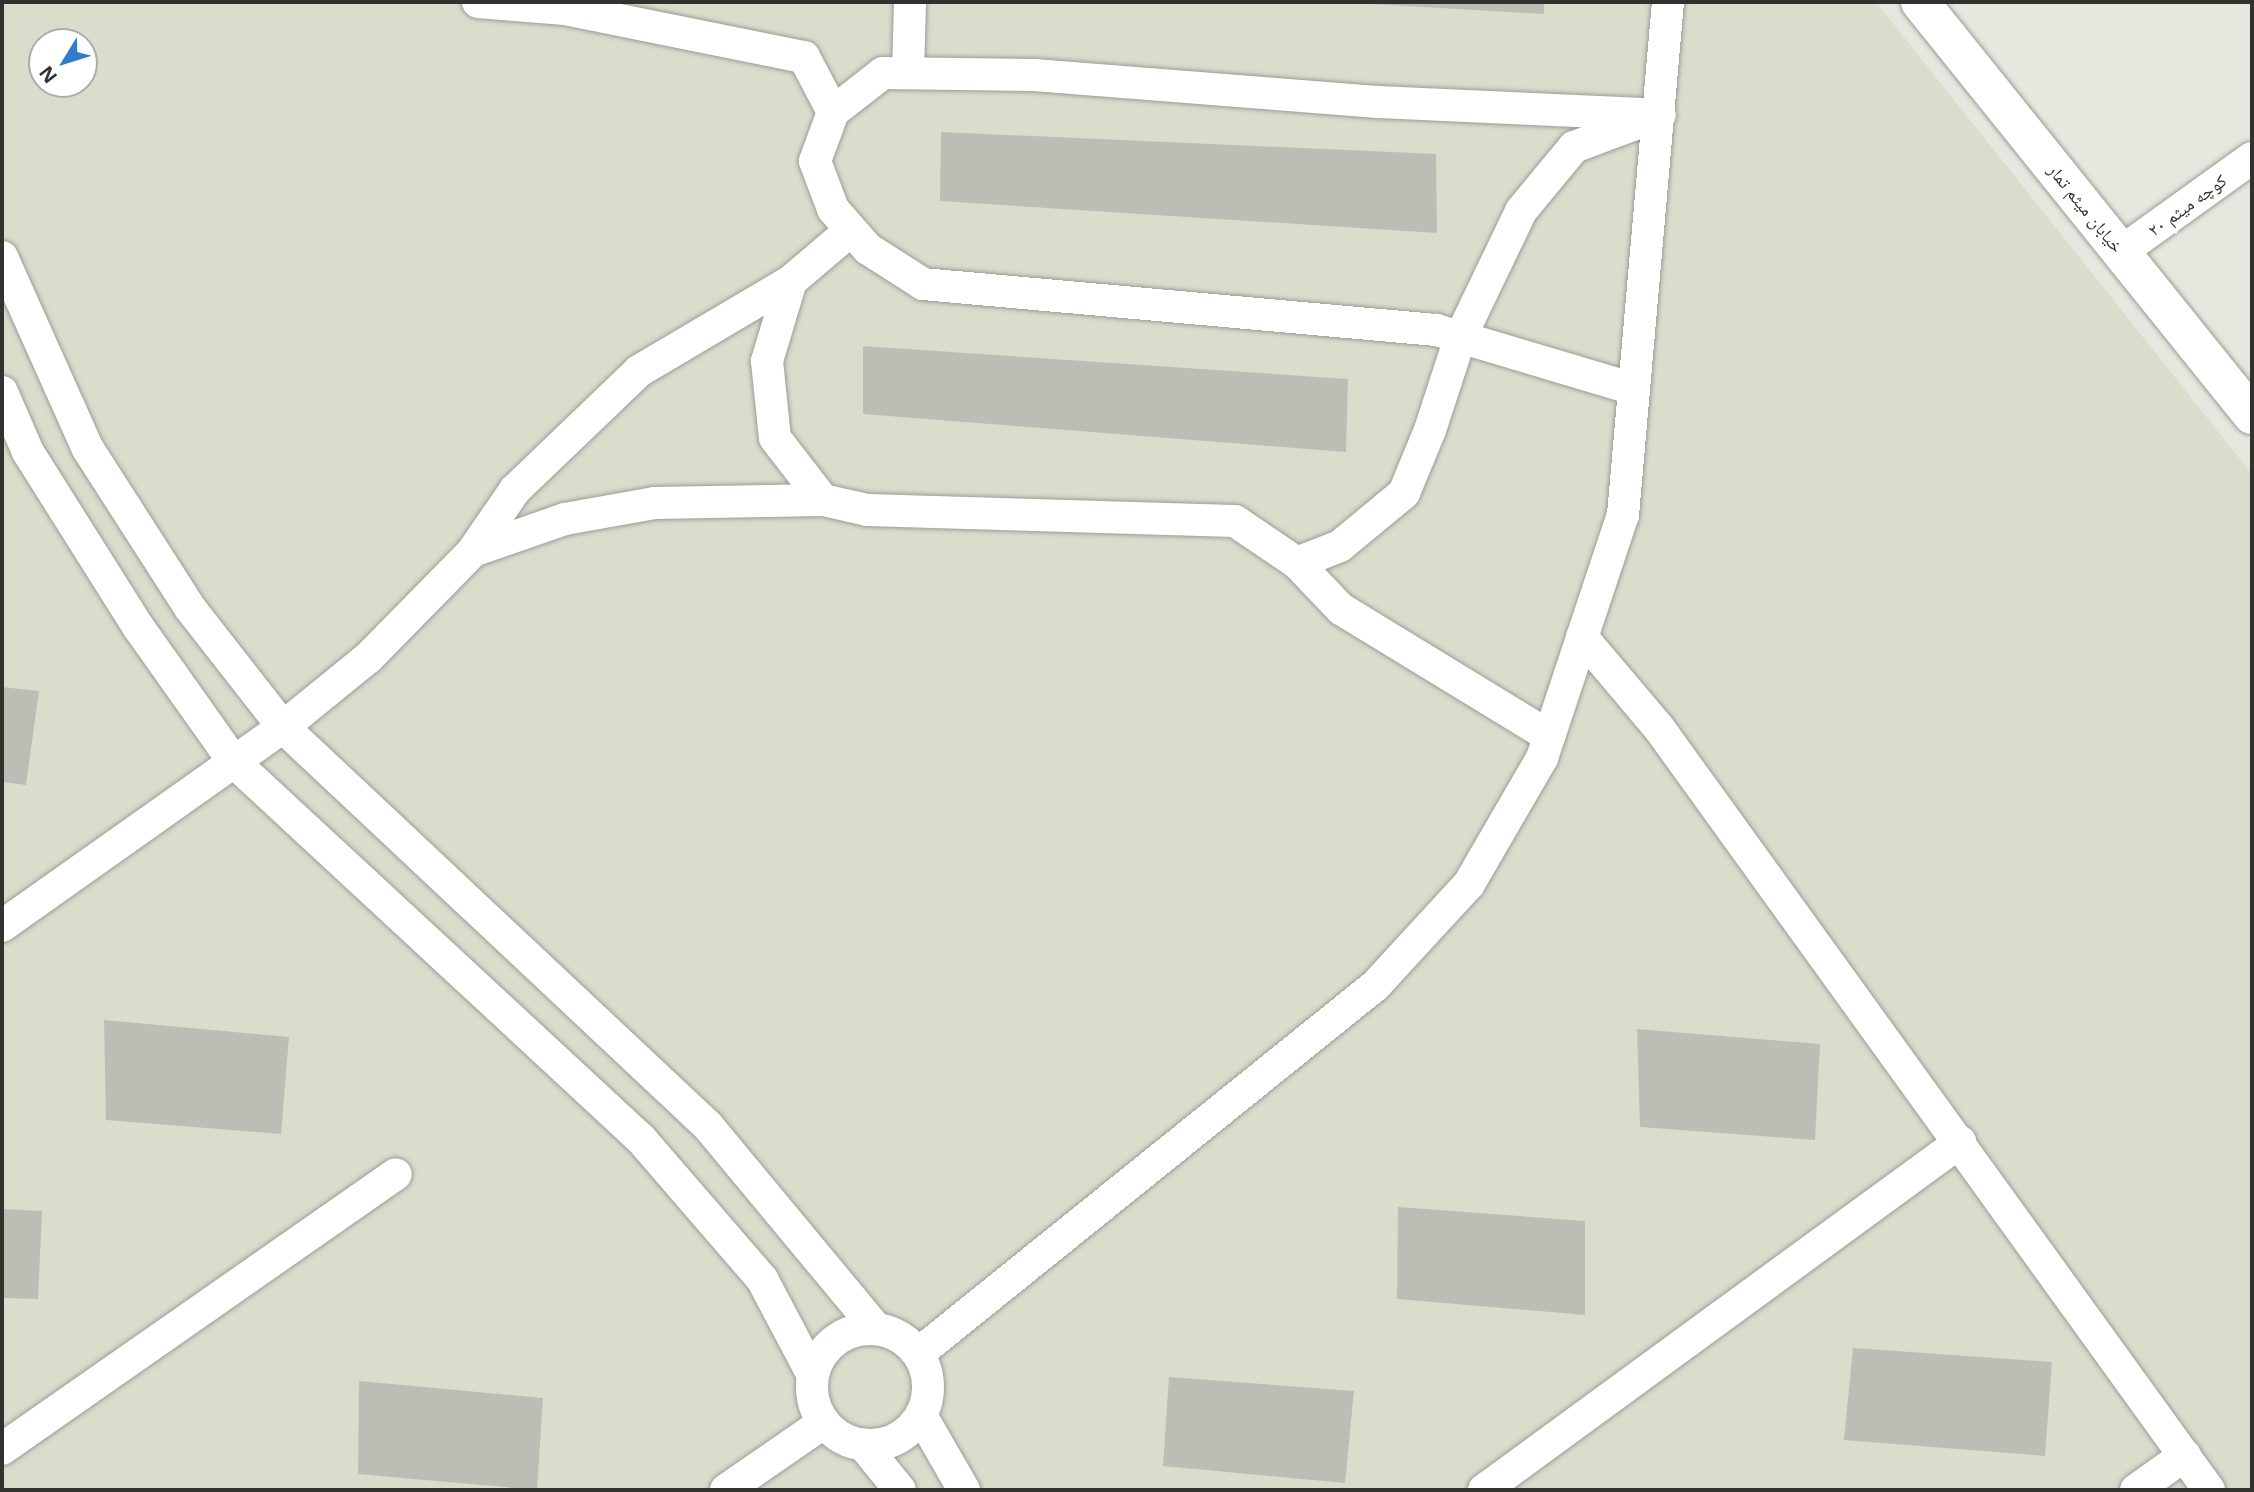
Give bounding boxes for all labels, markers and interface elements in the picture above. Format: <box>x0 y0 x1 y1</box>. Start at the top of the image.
north arrow <box>28 28 98 98</box>
text: N <box>33 61 63 89</box>
street label: خیابان میثم تمار <box>2044 159 2128 257</box>
street label: کوچه میثم ۲۰ <box>2144 169 2230 241</box>

